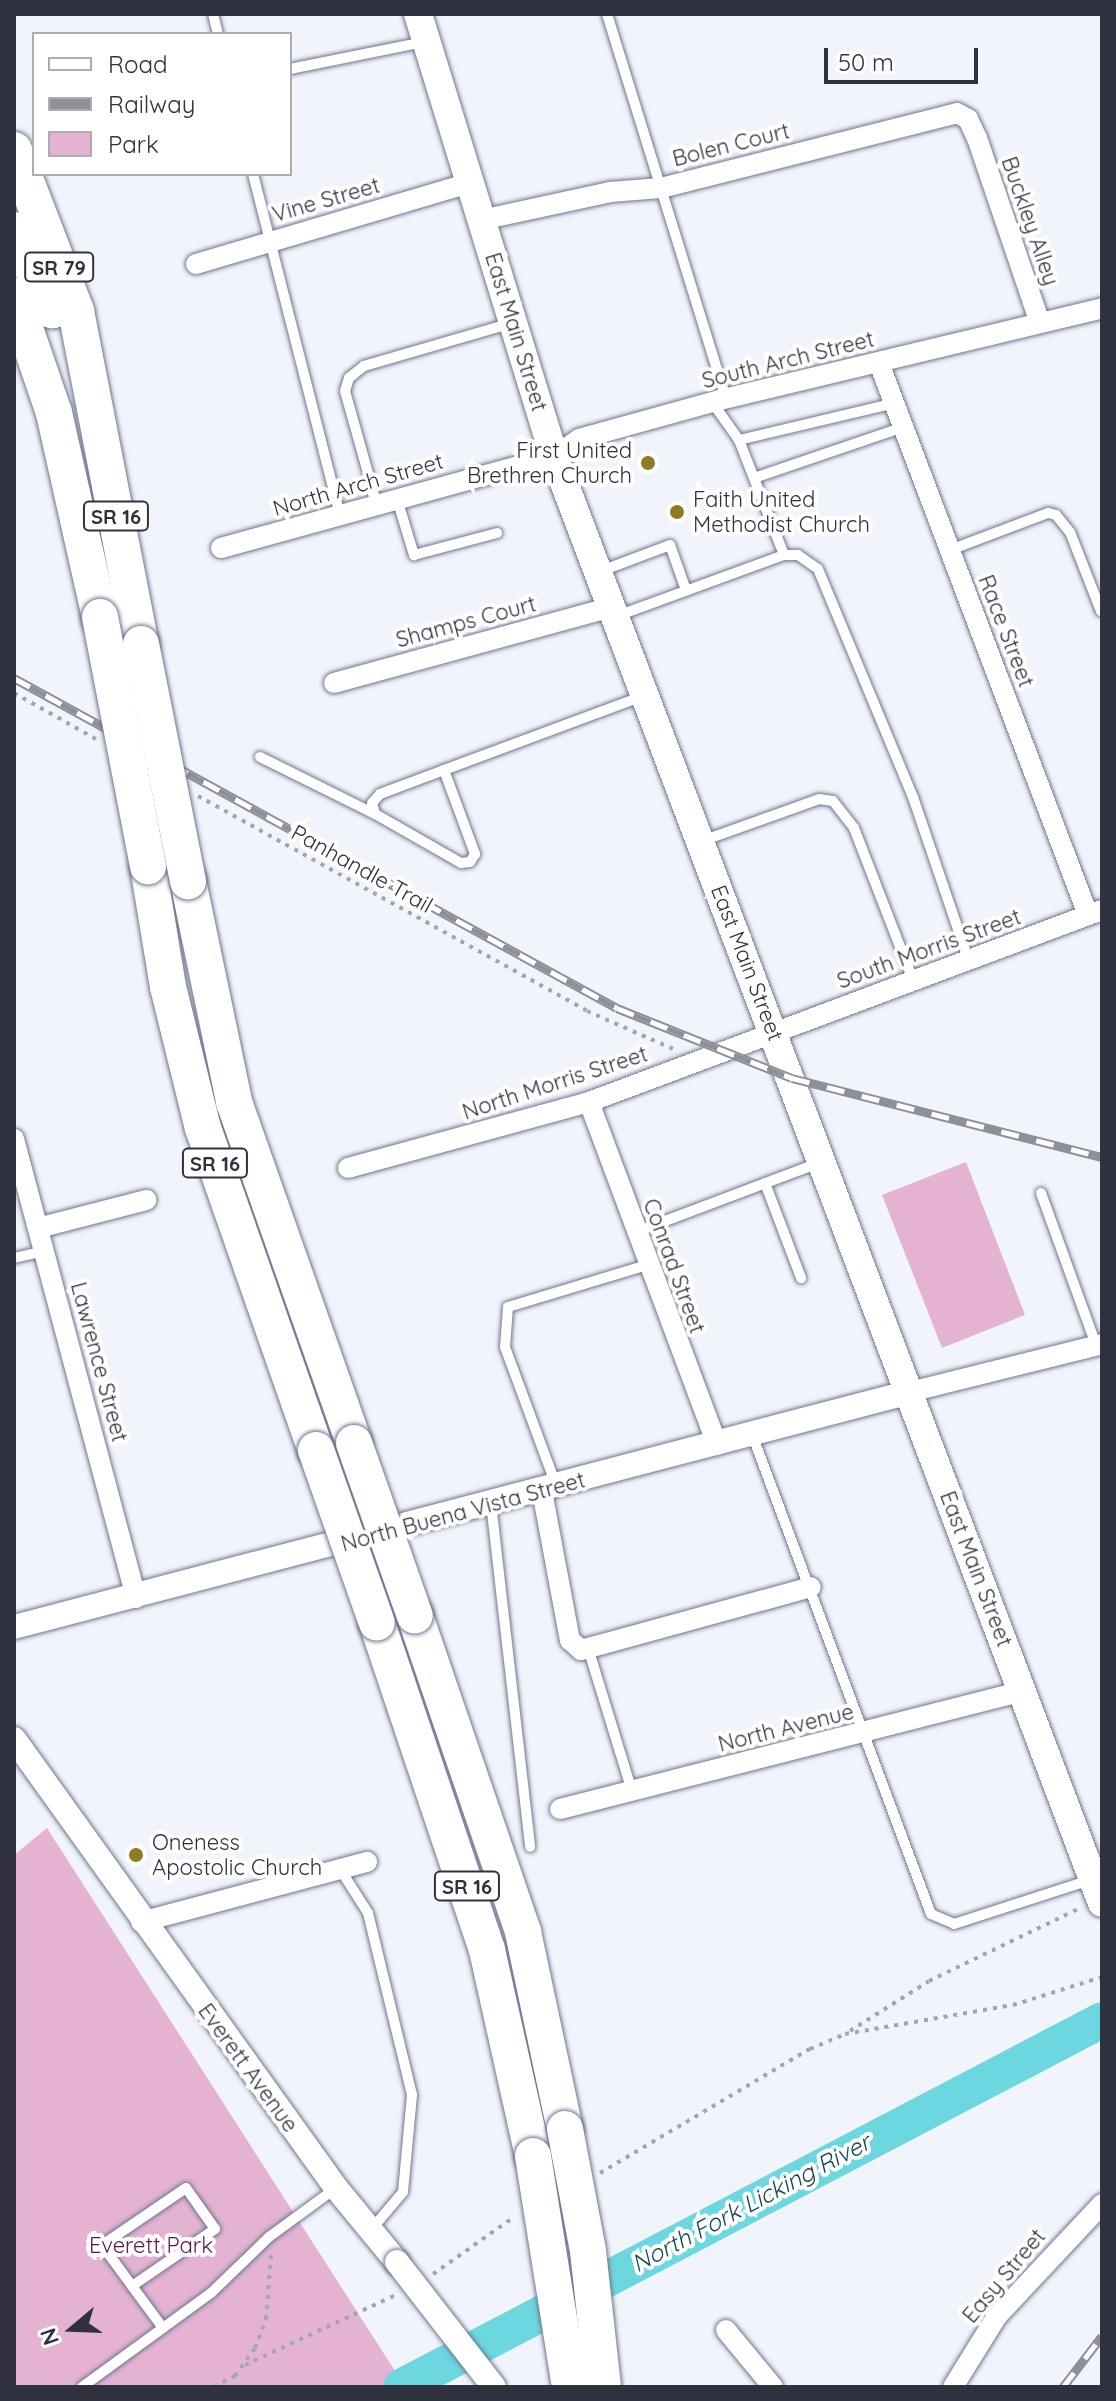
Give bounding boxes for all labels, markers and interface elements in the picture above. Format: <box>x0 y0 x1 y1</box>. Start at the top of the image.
legend <box>32 32 292 176</box>
scale bar <box>828 32 982 82</box>
text: 50 m <box>838 47 894 77</box>
text: Road <box>108 49 168 79</box>
text: Railway <box>108 89 195 119</box>
street label: Bolen Court <box>670 118 792 172</box>
text: Park <box>108 129 159 159</box>
street label: Buckley Alley <box>996 153 1064 289</box>
street label: Vine Street <box>269 172 383 228</box>
street label: East Main Street <box>479 249 553 415</box>
road number: SR 79 <box>23 251 95 283</box>
street label: South Arch Street <box>699 326 877 394</box>
place label: First United Brethren Church <box>467 437 632 488</box>
street label: North Arch Street <box>270 448 446 522</box>
marker: First United Brethren Church <box>639 454 657 472</box>
place label: Faith United Methodist Church <box>693 486 870 538</box>
road number: SR 16 <box>82 500 150 532</box>
marker: Faith United Methodist Church <box>668 503 686 521</box>
street label: Race Street <box>973 571 1039 691</box>
street label: Shamps Court <box>393 591 539 653</box>
street label: Panhandle Trail <box>287 819 437 919</box>
street label: East Main Street <box>705 881 789 1045</box>
street label: South Morris Street <box>833 903 1025 995</box>
street label: North Morris Street <box>459 1041 651 1125</box>
road number: SR 16 <box>181 1147 249 1179</box>
street label: Conrad Street <box>637 1195 711 1337</box>
street label: Lawrence Street <box>65 1279 133 1445</box>
street label: North Buena Vista Street <box>338 1467 588 1557</box>
street label: East Main Street <box>934 1487 1018 1651</box>
street label: North Avenue <box>715 1698 857 1758</box>
place label: Oneness Apostolic Church <box>152 1829 322 1880</box>
marker: Oneness Apostolic Church <box>127 1846 145 1864</box>
road number: SR 16 <box>433 1870 501 1902</box>
street label: Everett Avenue <box>192 1998 304 2138</box>
water label: North Fork Licking River <box>627 2128 875 2278</box>
street label: Easy Street <box>957 2224 1051 2328</box>
park label: Everett Park <box>89 2233 213 2259</box>
north arrow <box>32 2289 112 2369</box>
text: N <box>33 2325 65 2349</box>

